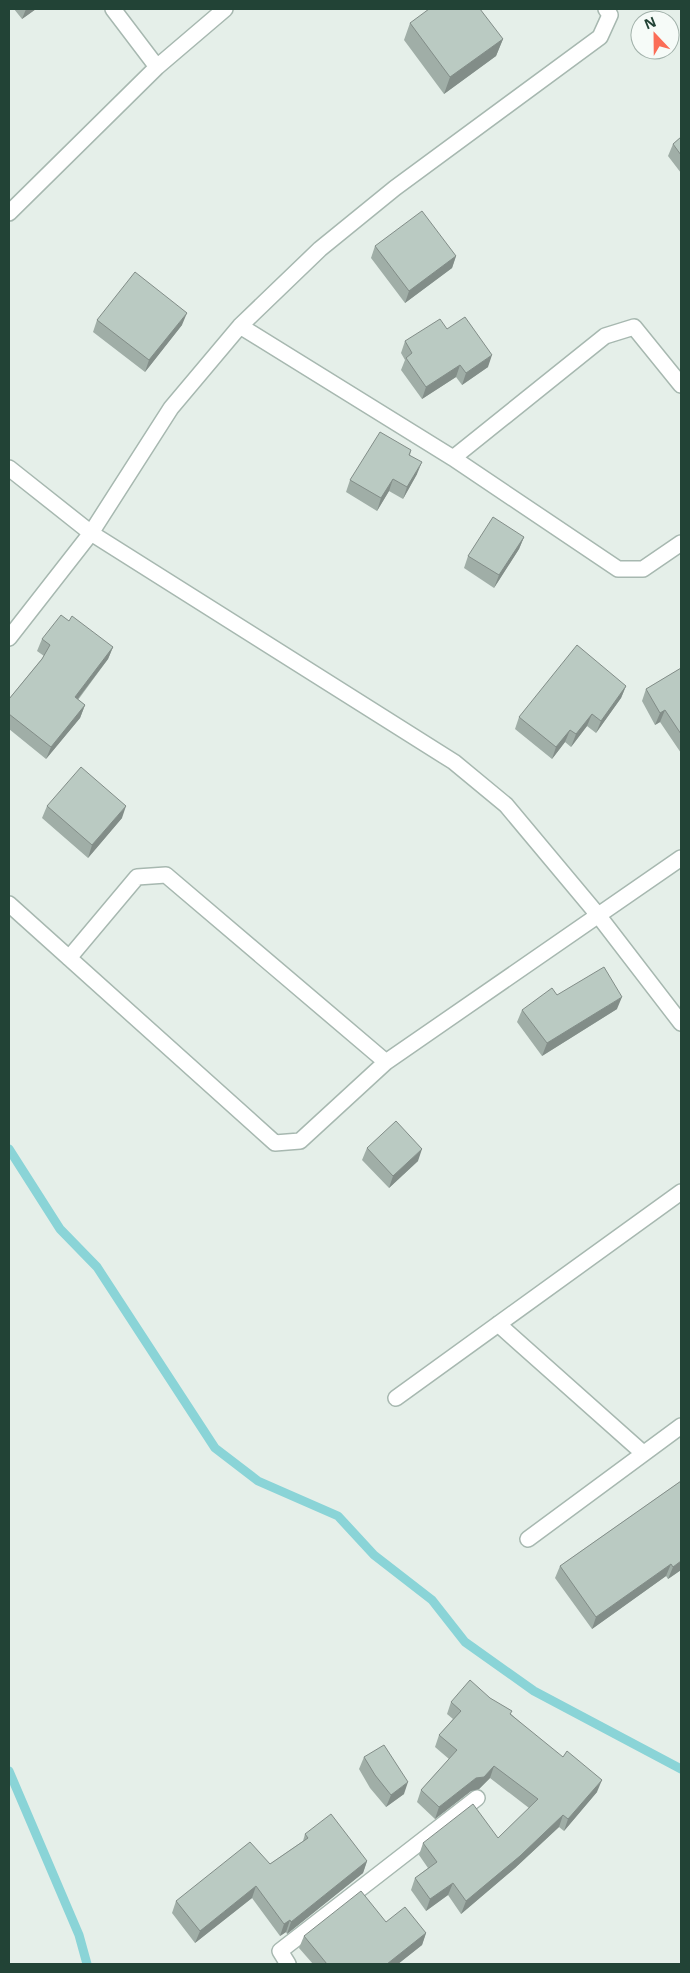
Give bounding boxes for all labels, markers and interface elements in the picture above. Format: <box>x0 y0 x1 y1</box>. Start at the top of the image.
north arrow <box>630 10 680 60</box>
text: N <box>641 12 659 33</box>

